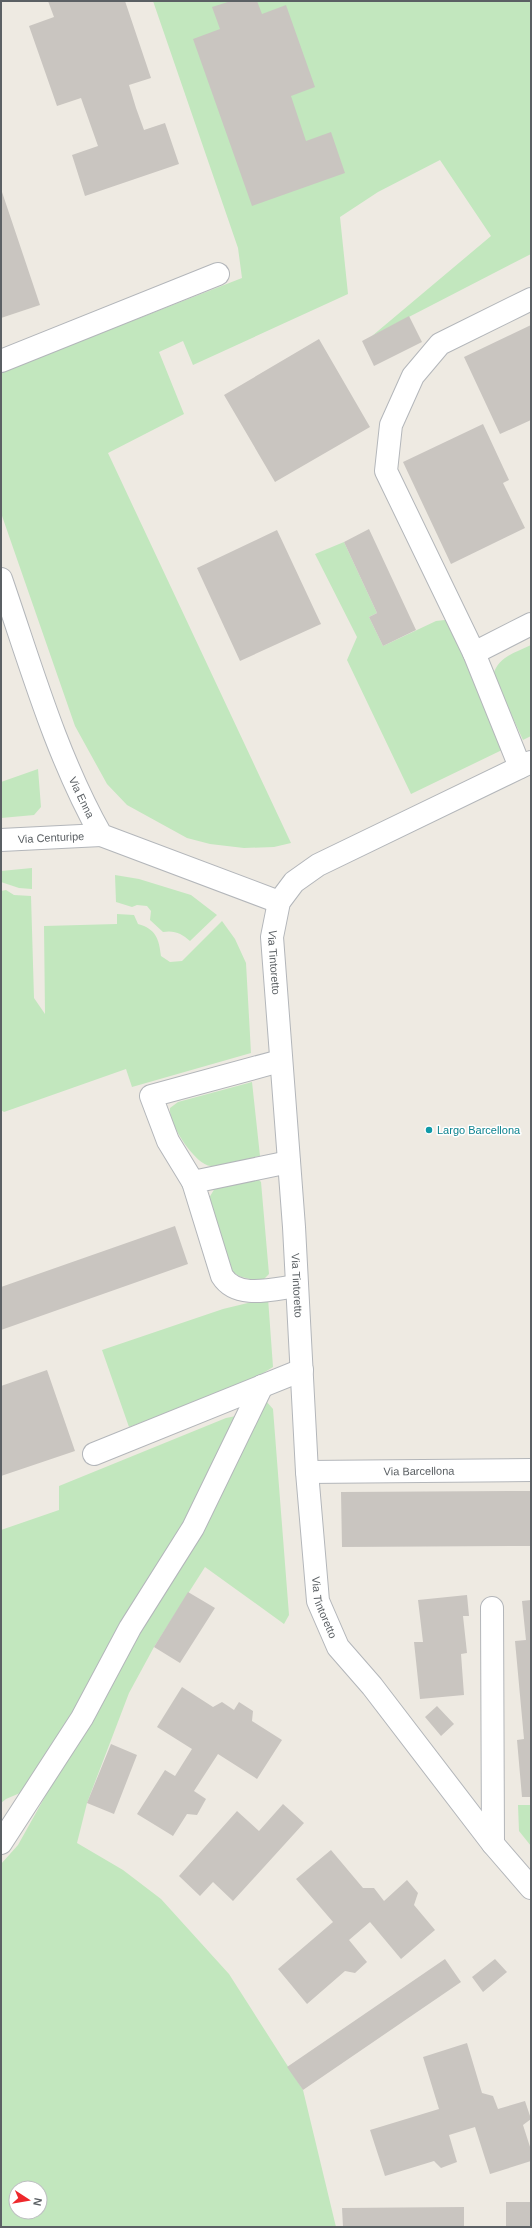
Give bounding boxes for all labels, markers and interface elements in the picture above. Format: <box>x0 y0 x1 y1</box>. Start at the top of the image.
street label: Via Enna <box>67 775 97 821</box>
street label: Via Centuripe <box>17 830 84 845</box>
street label: Via Tintoretto <box>266 929 282 995</box>
place label: Largo Barcellona <box>437 1124 521 1136</box>
marker: Largo Barcellona <box>424 1125 434 1135</box>
street label: Via Tintoretto <box>289 1253 305 1318</box>
street label: Via Barcellona <box>384 1465 455 1477</box>
street label: Via Tintoretto <box>310 1576 339 1640</box>
north arrow <box>8 2180 48 2220</box>
text: N <box>31 2197 44 2207</box>

